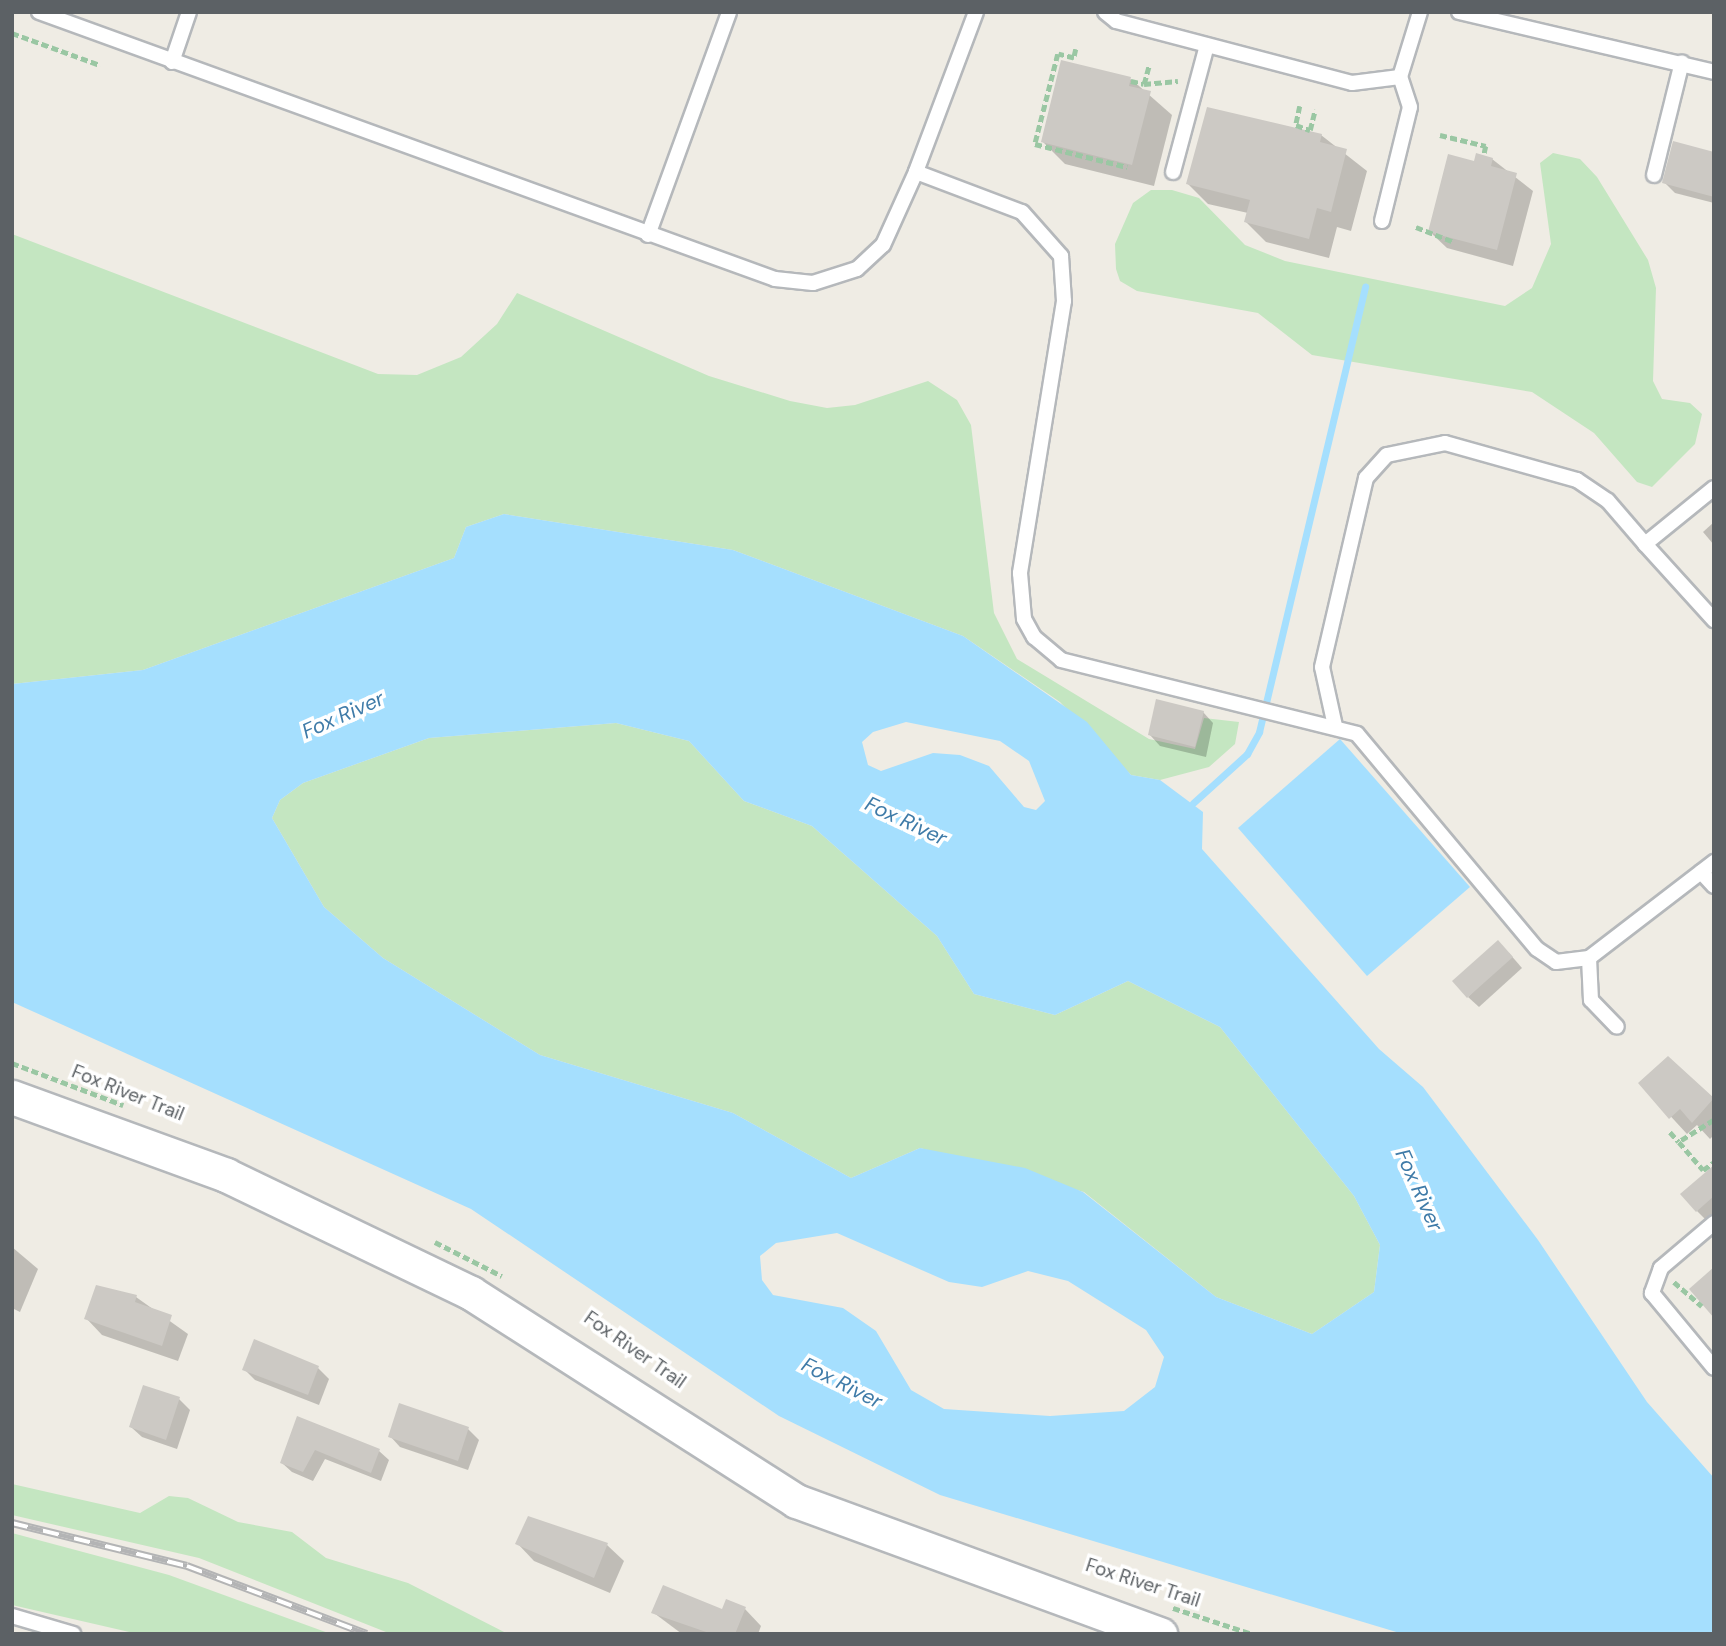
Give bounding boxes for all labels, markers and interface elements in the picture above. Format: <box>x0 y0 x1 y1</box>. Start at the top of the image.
water label: Fox River <box>298 686 388 744</box>
water label: Fox River <box>861 791 951 851</box>
street label: Fox River Trail <box>69 1060 187 1126</box>
water label: Fox River <box>1390 1145 1448 1235</box>
street label: Fox River Trail <box>580 1307 690 1393</box>
water label: Fox River <box>797 1352 887 1414</box>
street label: Fox River Trail <box>1083 1554 1203 1612</box>

